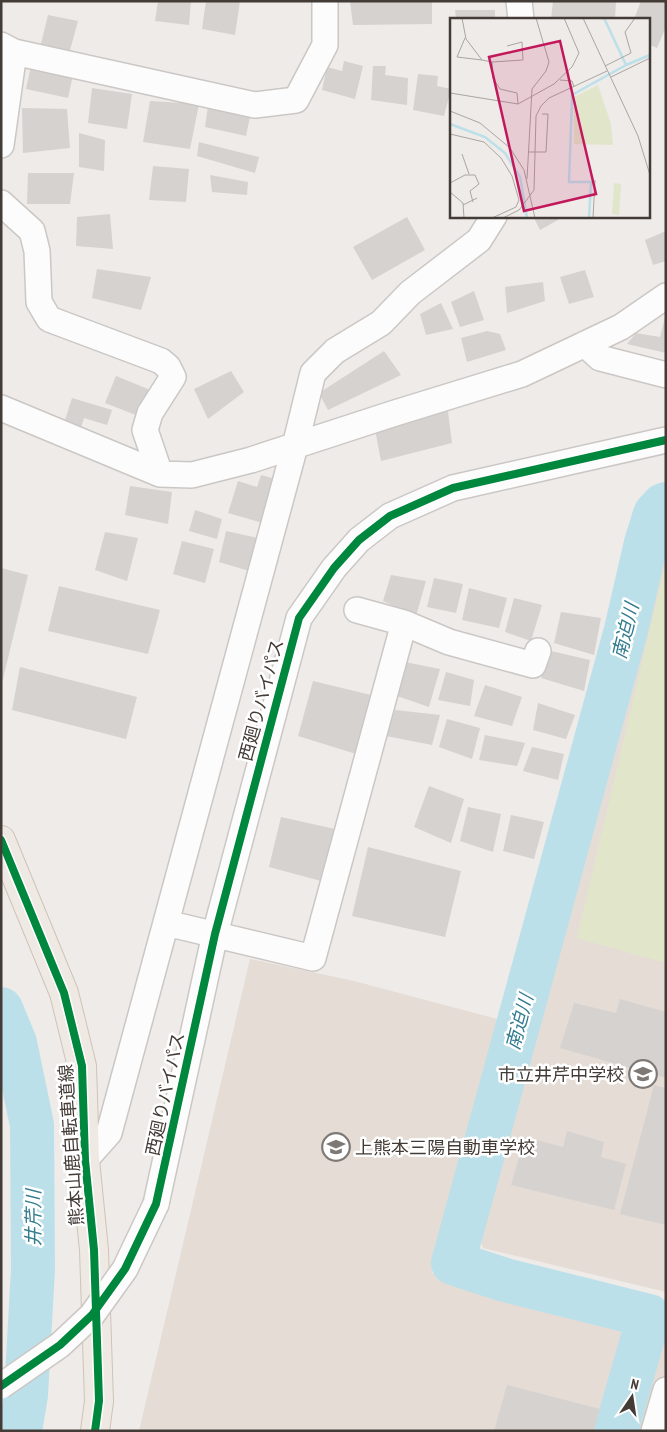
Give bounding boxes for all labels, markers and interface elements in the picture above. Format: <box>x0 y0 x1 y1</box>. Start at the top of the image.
inset map <box>450 18 650 218</box>
water label: 南迫川 <box>606 599 644 662</box>
street label: 西廻りバイパス <box>234 636 288 764</box>
water label: 南迫川 <box>500 989 538 1053</box>
street label: 西廻りバイパス <box>141 1030 189 1158</box>
school or university icon: 市立井芹中学校 <box>628 1059 658 1089</box>
street label: 熊本山鹿自転車道線 <box>54 1063 88 1227</box>
place label: 市立井芹中学校 <box>498 1063 624 1086</box>
school or university icon: 上熊本三陽自動車学校 <box>321 1132 351 1162</box>
place label: 上熊本三陽自動車学校 <box>355 1136 535 1159</box>
water label: 井芹川 <box>21 1188 45 1247</box>
north arrow <box>607 1372 657 1422</box>
text: N <box>629 1375 641 1394</box>

